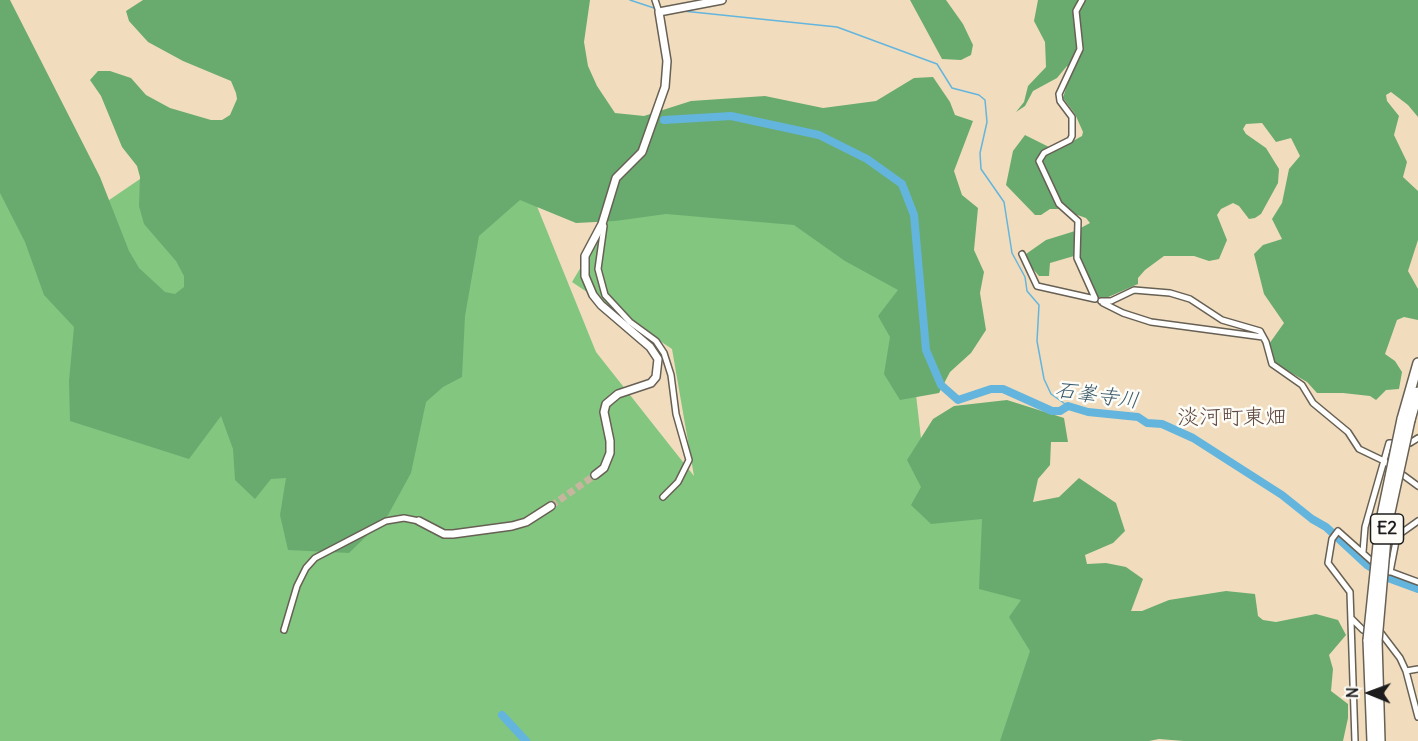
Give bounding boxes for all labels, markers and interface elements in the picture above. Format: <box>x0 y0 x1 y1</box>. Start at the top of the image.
water label: 石峯寺川 <box>1054 378 1140 414</box>
district label: 淡河町東畑 <box>1177 405 1287 431</box>
road number: E2 <box>1370 514 1404 544</box>
north arrow <box>1340 663 1400 723</box>
text: N <box>1342 687 1362 698</box>

